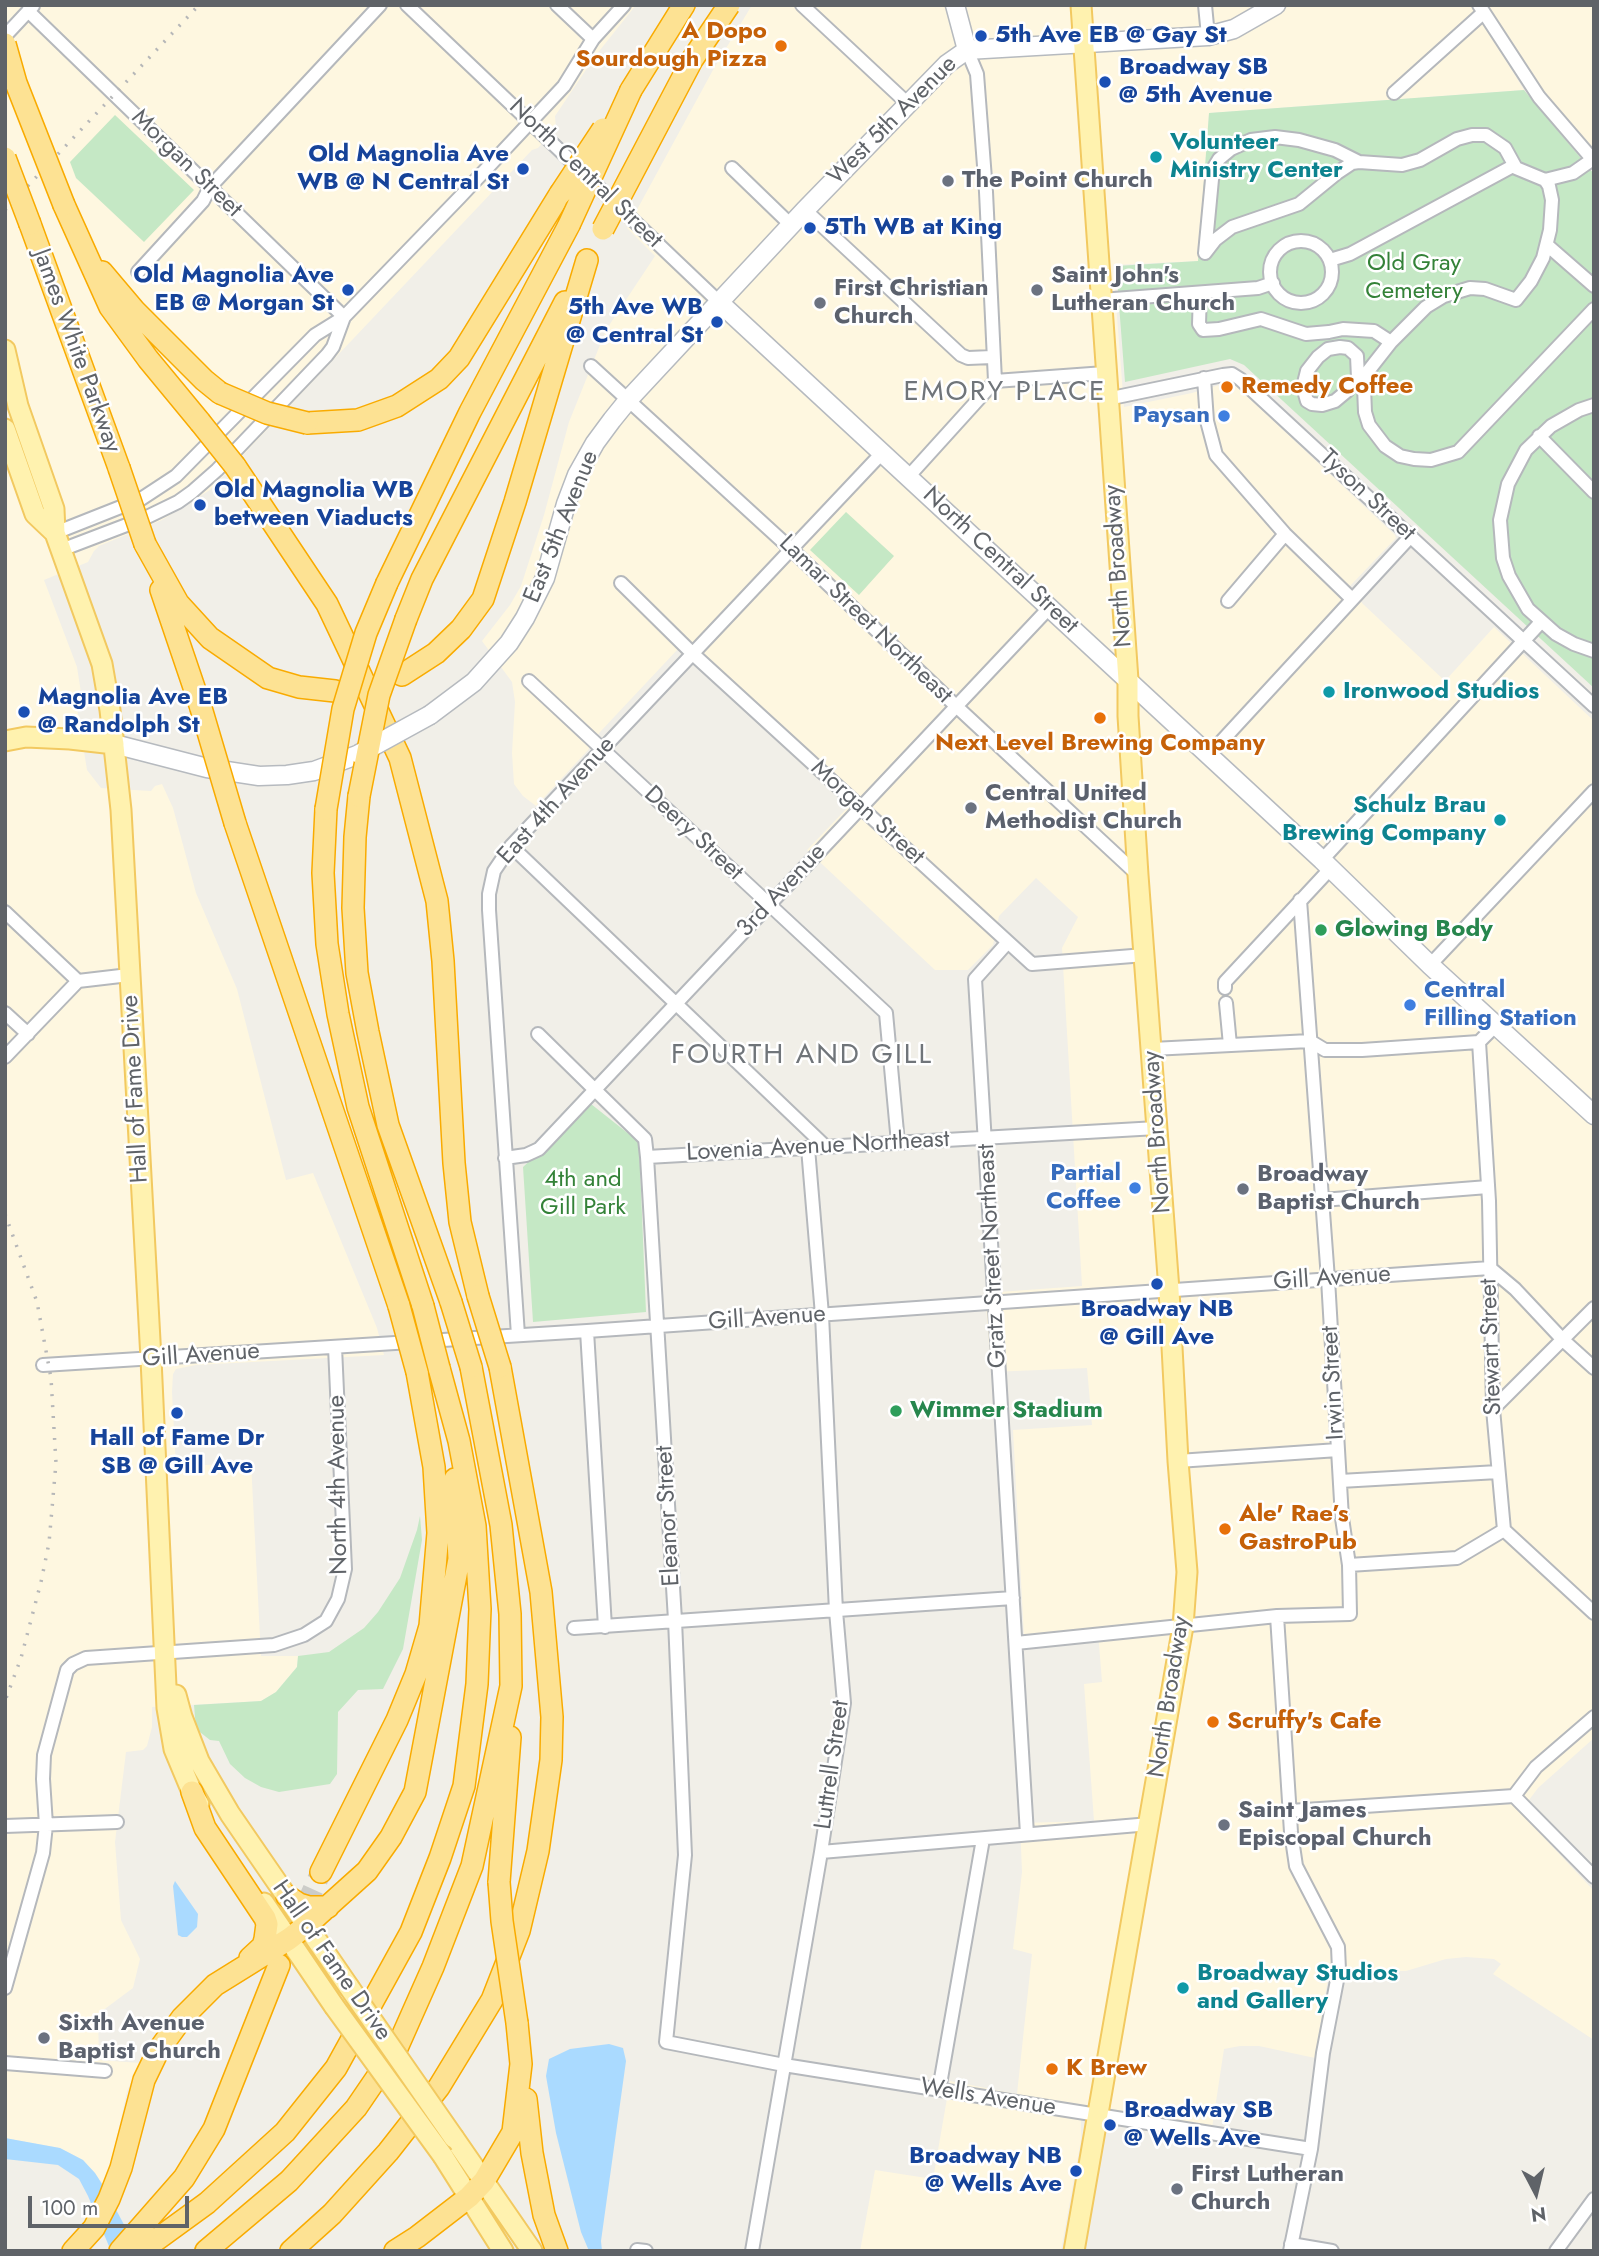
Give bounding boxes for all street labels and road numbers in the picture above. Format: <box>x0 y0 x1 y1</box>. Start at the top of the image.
street label: West 5th Avenue <box>822 50 964 192</box>
street label: North Central Street <box>502 93 668 255</box>
street label: Morgan Street <box>125 104 247 224</box>
street label: James White Parkway <box>26 245 126 457</box>
street label: Tyson Street <box>1313 444 1421 548</box>
street label: East 5th Avenue <box>518 447 606 607</box>
street label: North Central Street <box>916 481 1084 641</box>
street label: North Broadway <box>1099 483 1139 649</box>
street label: Lamar Street Northeast <box>772 530 958 710</box>
street label: East 4th Avenue <box>492 731 622 871</box>
street label: Morgan Street <box>804 755 930 871</box>
street label: Deery Street <box>637 781 749 887</box>
street label: 3rd Avenue <box>732 838 832 944</box>
street label: Hall of Fame Drive <box>117 994 155 1184</box>
street label: North Broadway <box>1138 1049 1178 1215</box>
street label: Lovenia Avenue Northeast <box>686 1126 950 1168</box>
street label: Gratz Street Northeast <box>973 1143 1013 1369</box>
street label: Gill Avenue <box>1272 1261 1392 1297</box>
street label: Stewart Street <box>1475 1278 1509 1416</box>
street label: Gill Avenue <box>707 1301 827 1337</box>
street label: Irwin Street <box>1317 1325 1351 1441</box>
street label: Gill Avenue <box>141 1338 261 1374</box>
street label: North 4th Avenue <box>323 1395 355 1575</box>
street label: Eleanor Street <box>651 1445 687 1587</box>
street label: North Broadway <box>1143 1614 1197 1780</box>
street label: Luttrell Street <box>810 1699 856 1831</box>
street label: Hall of Fame Drive <box>265 1876 397 2046</box>
street label: Wells Avenue <box>918 2073 1058 2123</box>

